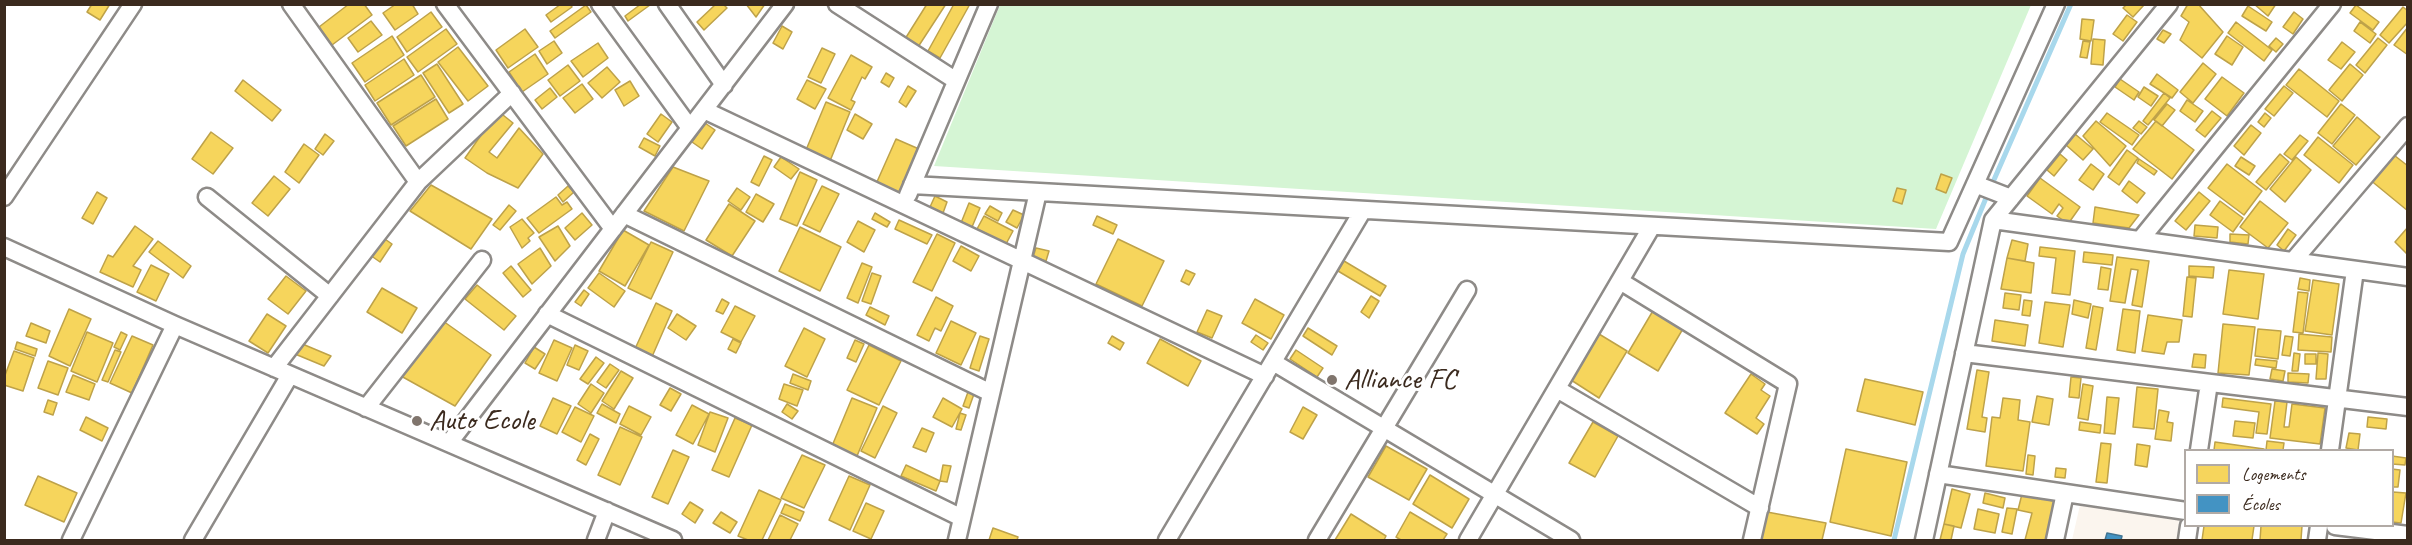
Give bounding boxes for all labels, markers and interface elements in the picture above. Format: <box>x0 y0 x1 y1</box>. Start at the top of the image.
place label: Alliance FC <box>1344 362 1456 398</box>
marker: Alliance FC <box>1325 373 1339 387</box>
place label: Auto Ecole <box>429 403 535 439</box>
marker: Auto Ecole <box>410 414 424 428</box>
legend <box>2184 449 2394 527</box>
text: Logements <box>2242 463 2305 485</box>
text: Écoles <box>2242 493 2280 515</box>

